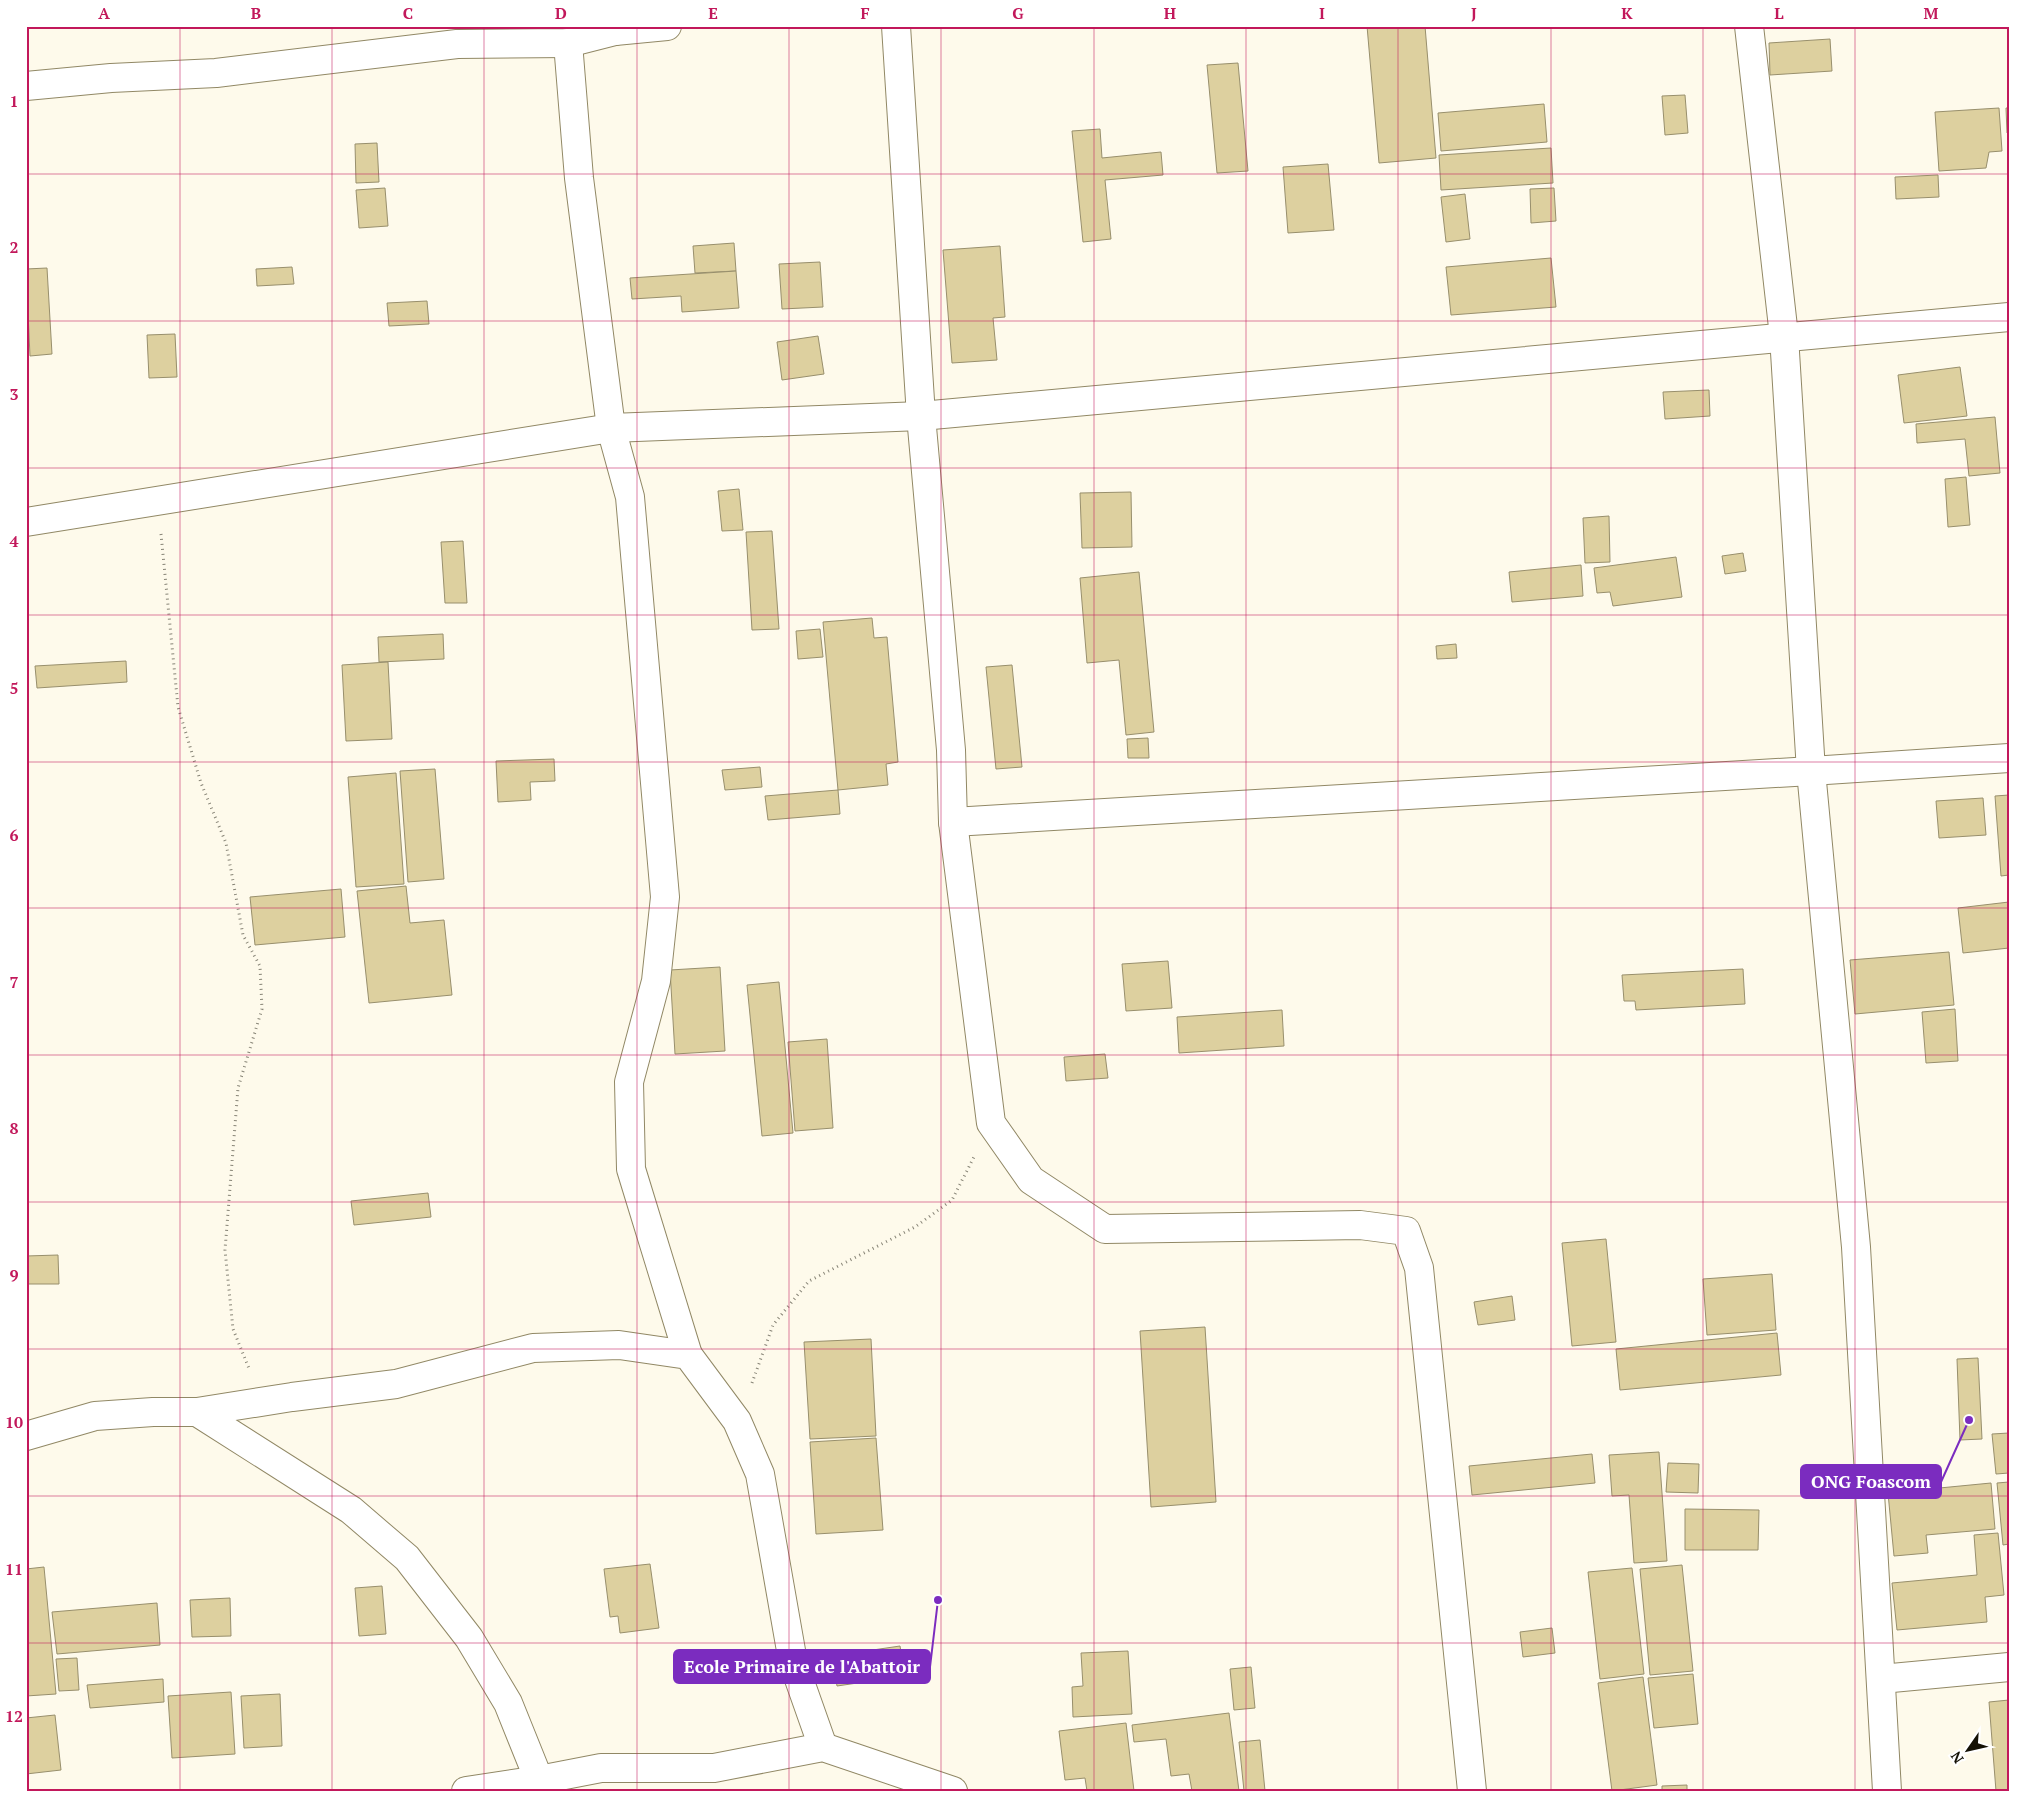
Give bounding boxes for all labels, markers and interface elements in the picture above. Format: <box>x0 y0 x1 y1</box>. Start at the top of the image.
text: A <box>98 2 110 24</box>
text: B <box>251 2 261 24</box>
text: C <box>403 2 413 24</box>
text: D <box>555 2 567 24</box>
text: E <box>708 2 718 24</box>
text: F <box>860 2 870 24</box>
text: G <box>1012 2 1024 24</box>
text: H <box>1164 2 1176 24</box>
text: I <box>1319 2 1325 24</box>
text: J <box>1471 2 1477 24</box>
text: K <box>1621 2 1633 24</box>
text: L <box>1774 2 1784 24</box>
text: M <box>1924 2 1939 24</box>
text: 1 <box>9 90 19 112</box>
text: 2 <box>9 236 19 258</box>
text: 3 <box>9 383 19 405</box>
text: 4 <box>9 530 19 552</box>
text: 5 <box>9 677 19 699</box>
text: 6 <box>9 824 19 846</box>
text: 7 <box>9 971 19 993</box>
text: 8 <box>9 1117 19 1139</box>
text: 9 <box>9 1264 19 1286</box>
text: 10 <box>5 1411 23 1433</box>
callout: ONG Foascom <box>1801 1465 1941 1498</box>
text: ONG Foascom <box>1811 1469 1931 1493</box>
text: 11 <box>5 1558 23 1580</box>
callout: Ecole Primaire de l'Abattoir <box>674 1650 930 1683</box>
text: Ecole Primaire de l'Abattoir <box>684 1654 920 1678</box>
text: 12 <box>5 1705 23 1727</box>
north arrow <box>1942 1724 1992 1774</box>
text: N <box>1946 1748 1968 1767</box>

